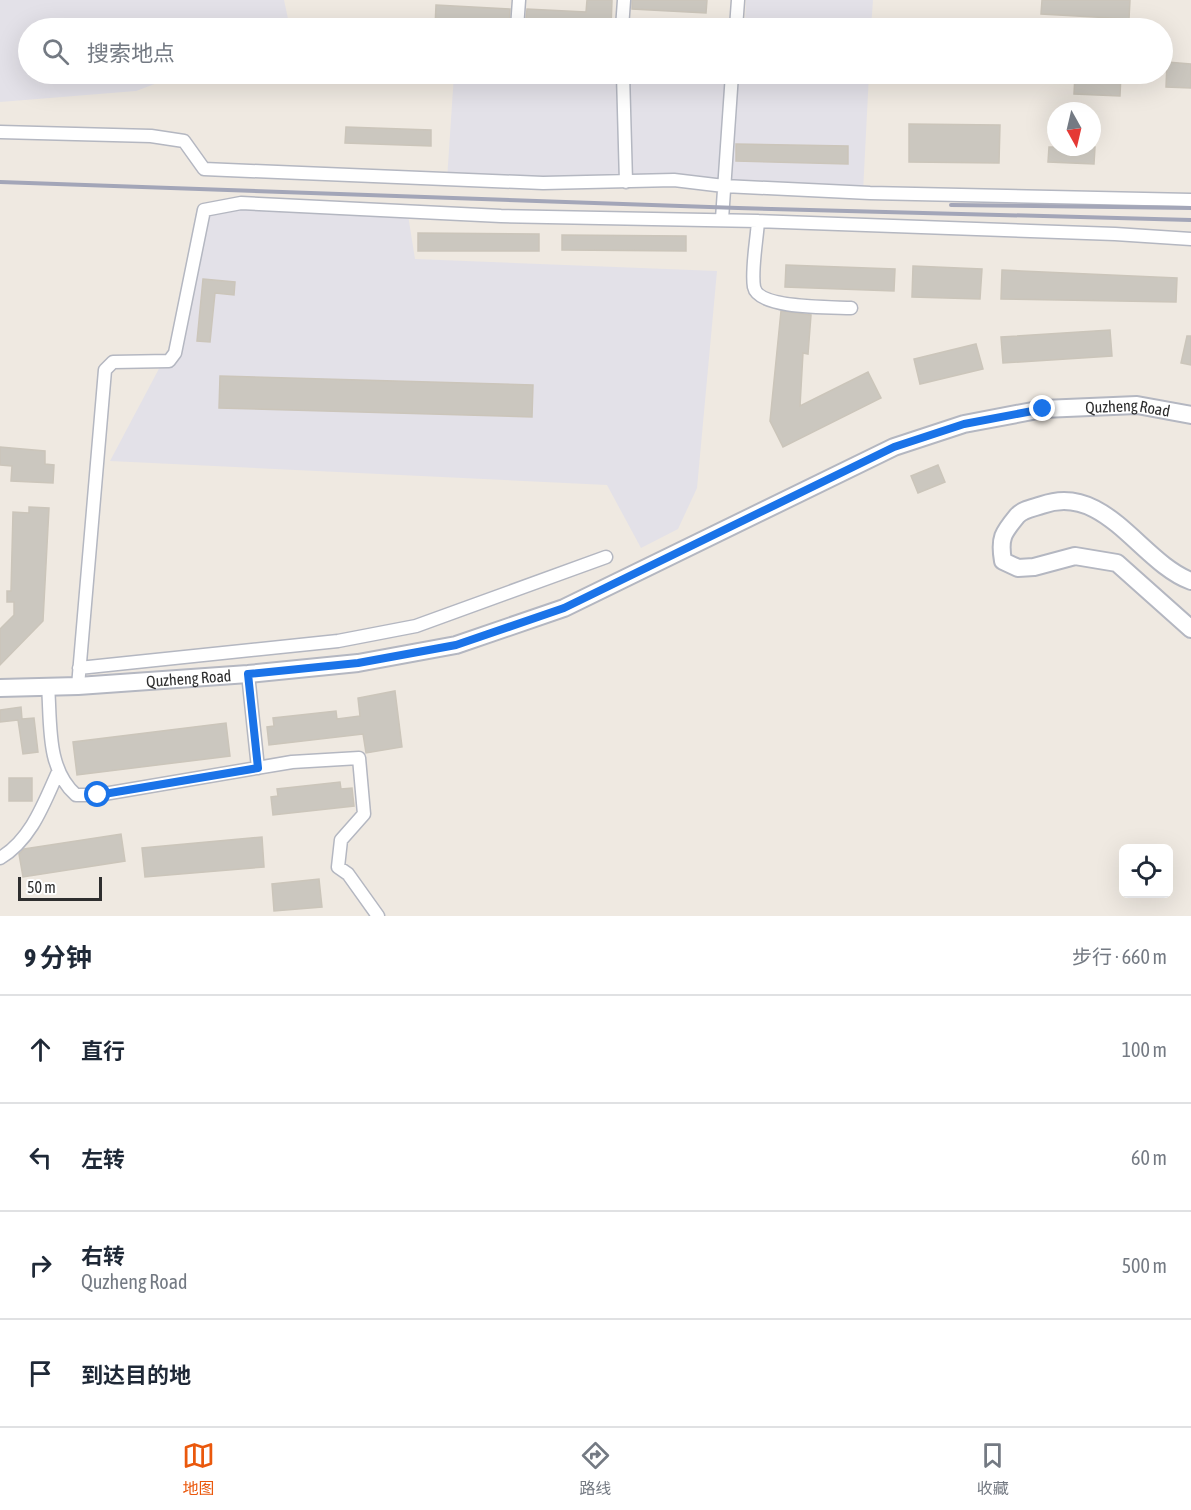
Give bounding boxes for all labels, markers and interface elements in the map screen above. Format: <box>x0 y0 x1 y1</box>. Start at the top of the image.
search box <box>18 18 1173 84</box>
icon: search <box>39 35 72 68</box>
text: 搜索地点 <box>87 40 175 66</box>
north arrow <box>1047 102 1101 156</box>
route end <box>1029 395 1055 421</box>
street label: Quzheng Road <box>1085 396 1172 420</box>
street label: Quzheng Road <box>145 666 232 690</box>
route start <box>84 781 110 807</box>
map controls <box>1119 844 1173 898</box>
button: locate <box>1119 844 1173 898</box>
scale bar <box>18 874 102 902</box>
text: 50 m <box>27 878 56 896</box>
text: 9 分钟 <box>24 943 92 973</box>
text: 步行 · 660 m <box>1072 945 1167 968</box>
icon: ahead <box>24 1033 57 1066</box>
text: 直行 <box>81 1038 125 1064</box>
text: 100 m <box>1122 1038 1167 1061</box>
icon: left <box>24 1141 57 1174</box>
text: 左转 <box>81 1146 125 1172</box>
text: 60 m <box>1131 1146 1167 1169</box>
text: 右转 <box>81 1243 125 1269</box>
icon: right <box>24 1249 57 1282</box>
text: 500 m <box>1122 1254 1167 1277</box>
text: Quzheng Road <box>81 1270 188 1293</box>
icon: arrive <box>24 1357 57 1390</box>
text: 到达目的地 <box>81 1362 191 1388</box>
tab: 地图 <box>182 1439 215 1499</box>
tab: 路线 <box>579 1439 612 1499</box>
tab: 收藏 <box>976 1439 1009 1499</box>

